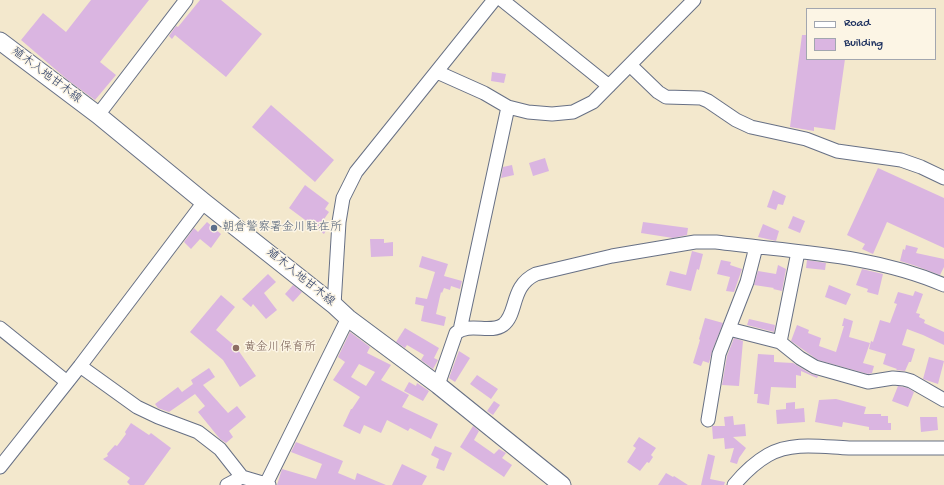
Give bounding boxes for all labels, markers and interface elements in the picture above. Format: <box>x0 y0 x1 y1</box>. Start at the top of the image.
legend <box>806 8 936 60</box>
text: Road <box>844 17 870 31</box>
text: Building <box>844 37 883 51</box>
street label: 殖木入地甘木線 <box>8 45 84 107</box>
place label: 朝倉警察署金川駐在所 <box>222 221 342 235</box>
marker: 朝倉警察署金川駐在所 <box>209 223 219 233</box>
street label: 殖木入地甘木線 <box>263 246 337 310</box>
place label: 黄金川保育所 <box>244 341 316 355</box>
marker: 黄金川保育所 <box>231 343 241 353</box>

